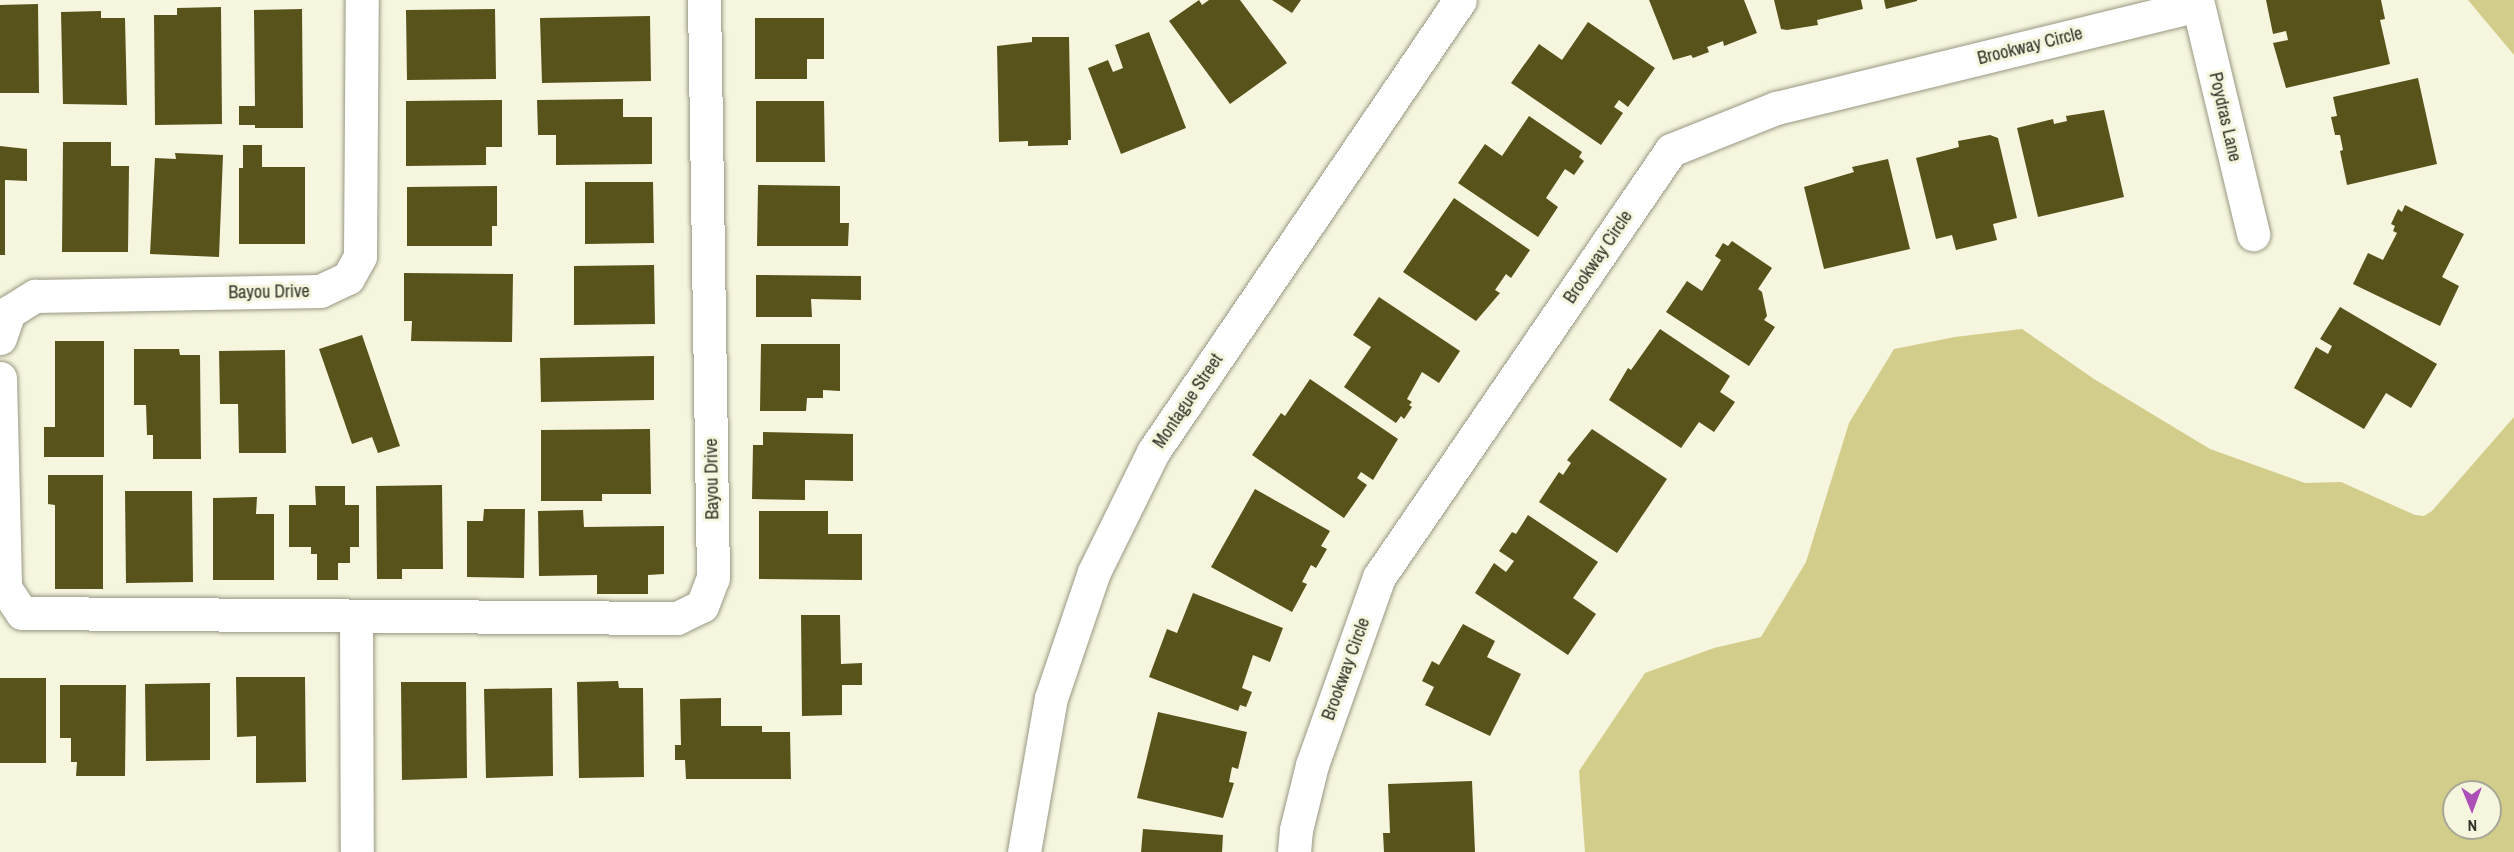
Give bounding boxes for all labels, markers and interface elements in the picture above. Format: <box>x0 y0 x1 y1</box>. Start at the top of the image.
street label: Brookway Circle <box>1975 23 2085 69</box>
street label: Poydras Lane <box>2204 70 2246 164</box>
street label: Brookway Circle <box>1559 206 1637 308</box>
street label: Bayou Drive <box>228 280 310 304</box>
street label: Montague Street <box>1149 350 1227 452</box>
street label: Bayou Drive <box>700 438 724 520</box>
street label: Brookway Circle <box>1317 615 1375 723</box>
north arrow <box>2442 780 2502 840</box>
text: N <box>2467 815 2477 837</box>

